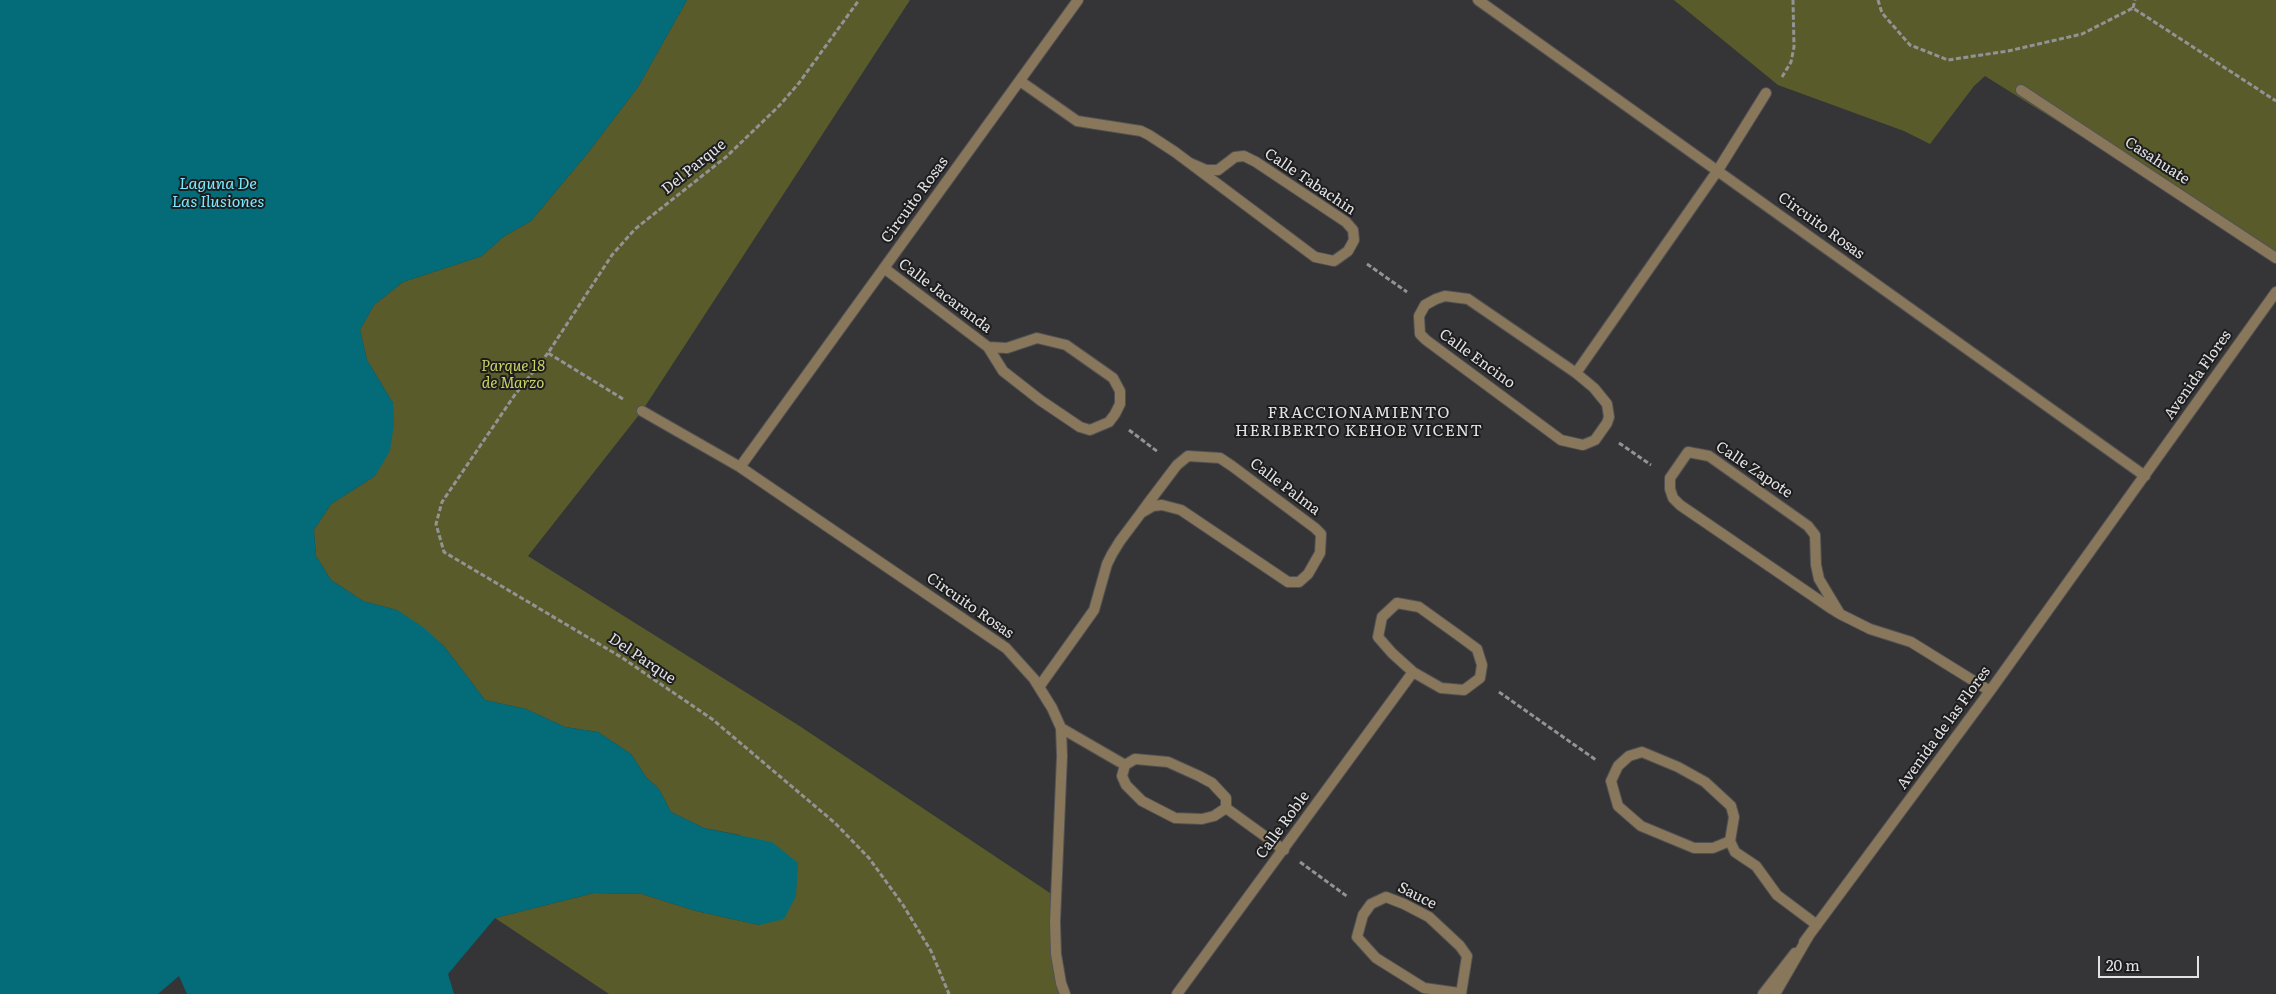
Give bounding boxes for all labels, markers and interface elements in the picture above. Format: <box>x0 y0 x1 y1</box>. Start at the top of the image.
street label: Casahuate <box>2121 133 2193 189</box>
street label: Del Parque <box>658 136 730 198</box>
street label: Calle Tabachin <box>1261 145 1359 219</box>
street label: Circuito Rosas <box>878 153 952 247</box>
water label: Laguna De Las Ilusiones <box>172 174 264 212</box>
street label: Circuito Rosas <box>1774 189 1868 263</box>
street label: Calle Jacaranda <box>895 255 995 337</box>
street label: Calle Encino <box>1435 325 1519 393</box>
street label: Avenida Flores <box>2161 327 2235 423</box>
park label: Parque 18 de Marzo <box>481 358 545 393</box>
district label: FRACCIONAMIENTO HERIBERTO KEHOE VICENT <box>1232 403 1486 441</box>
street label: Calle Zapote <box>1712 438 1796 502</box>
street label: Calle Palma <box>1246 455 1324 519</box>
street label: Circuito Rosas <box>923 569 1017 643</box>
street label: Del Parque <box>605 630 679 688</box>
street label: Avenida de las Flores <box>1893 663 1995 793</box>
street label: Calle Roble <box>1252 788 1314 862</box>
street label: Sauce <box>1395 879 1439 913</box>
scale bar <box>2101 946 2202 978</box>
text: 20 m <box>2106 953 2140 976</box>

